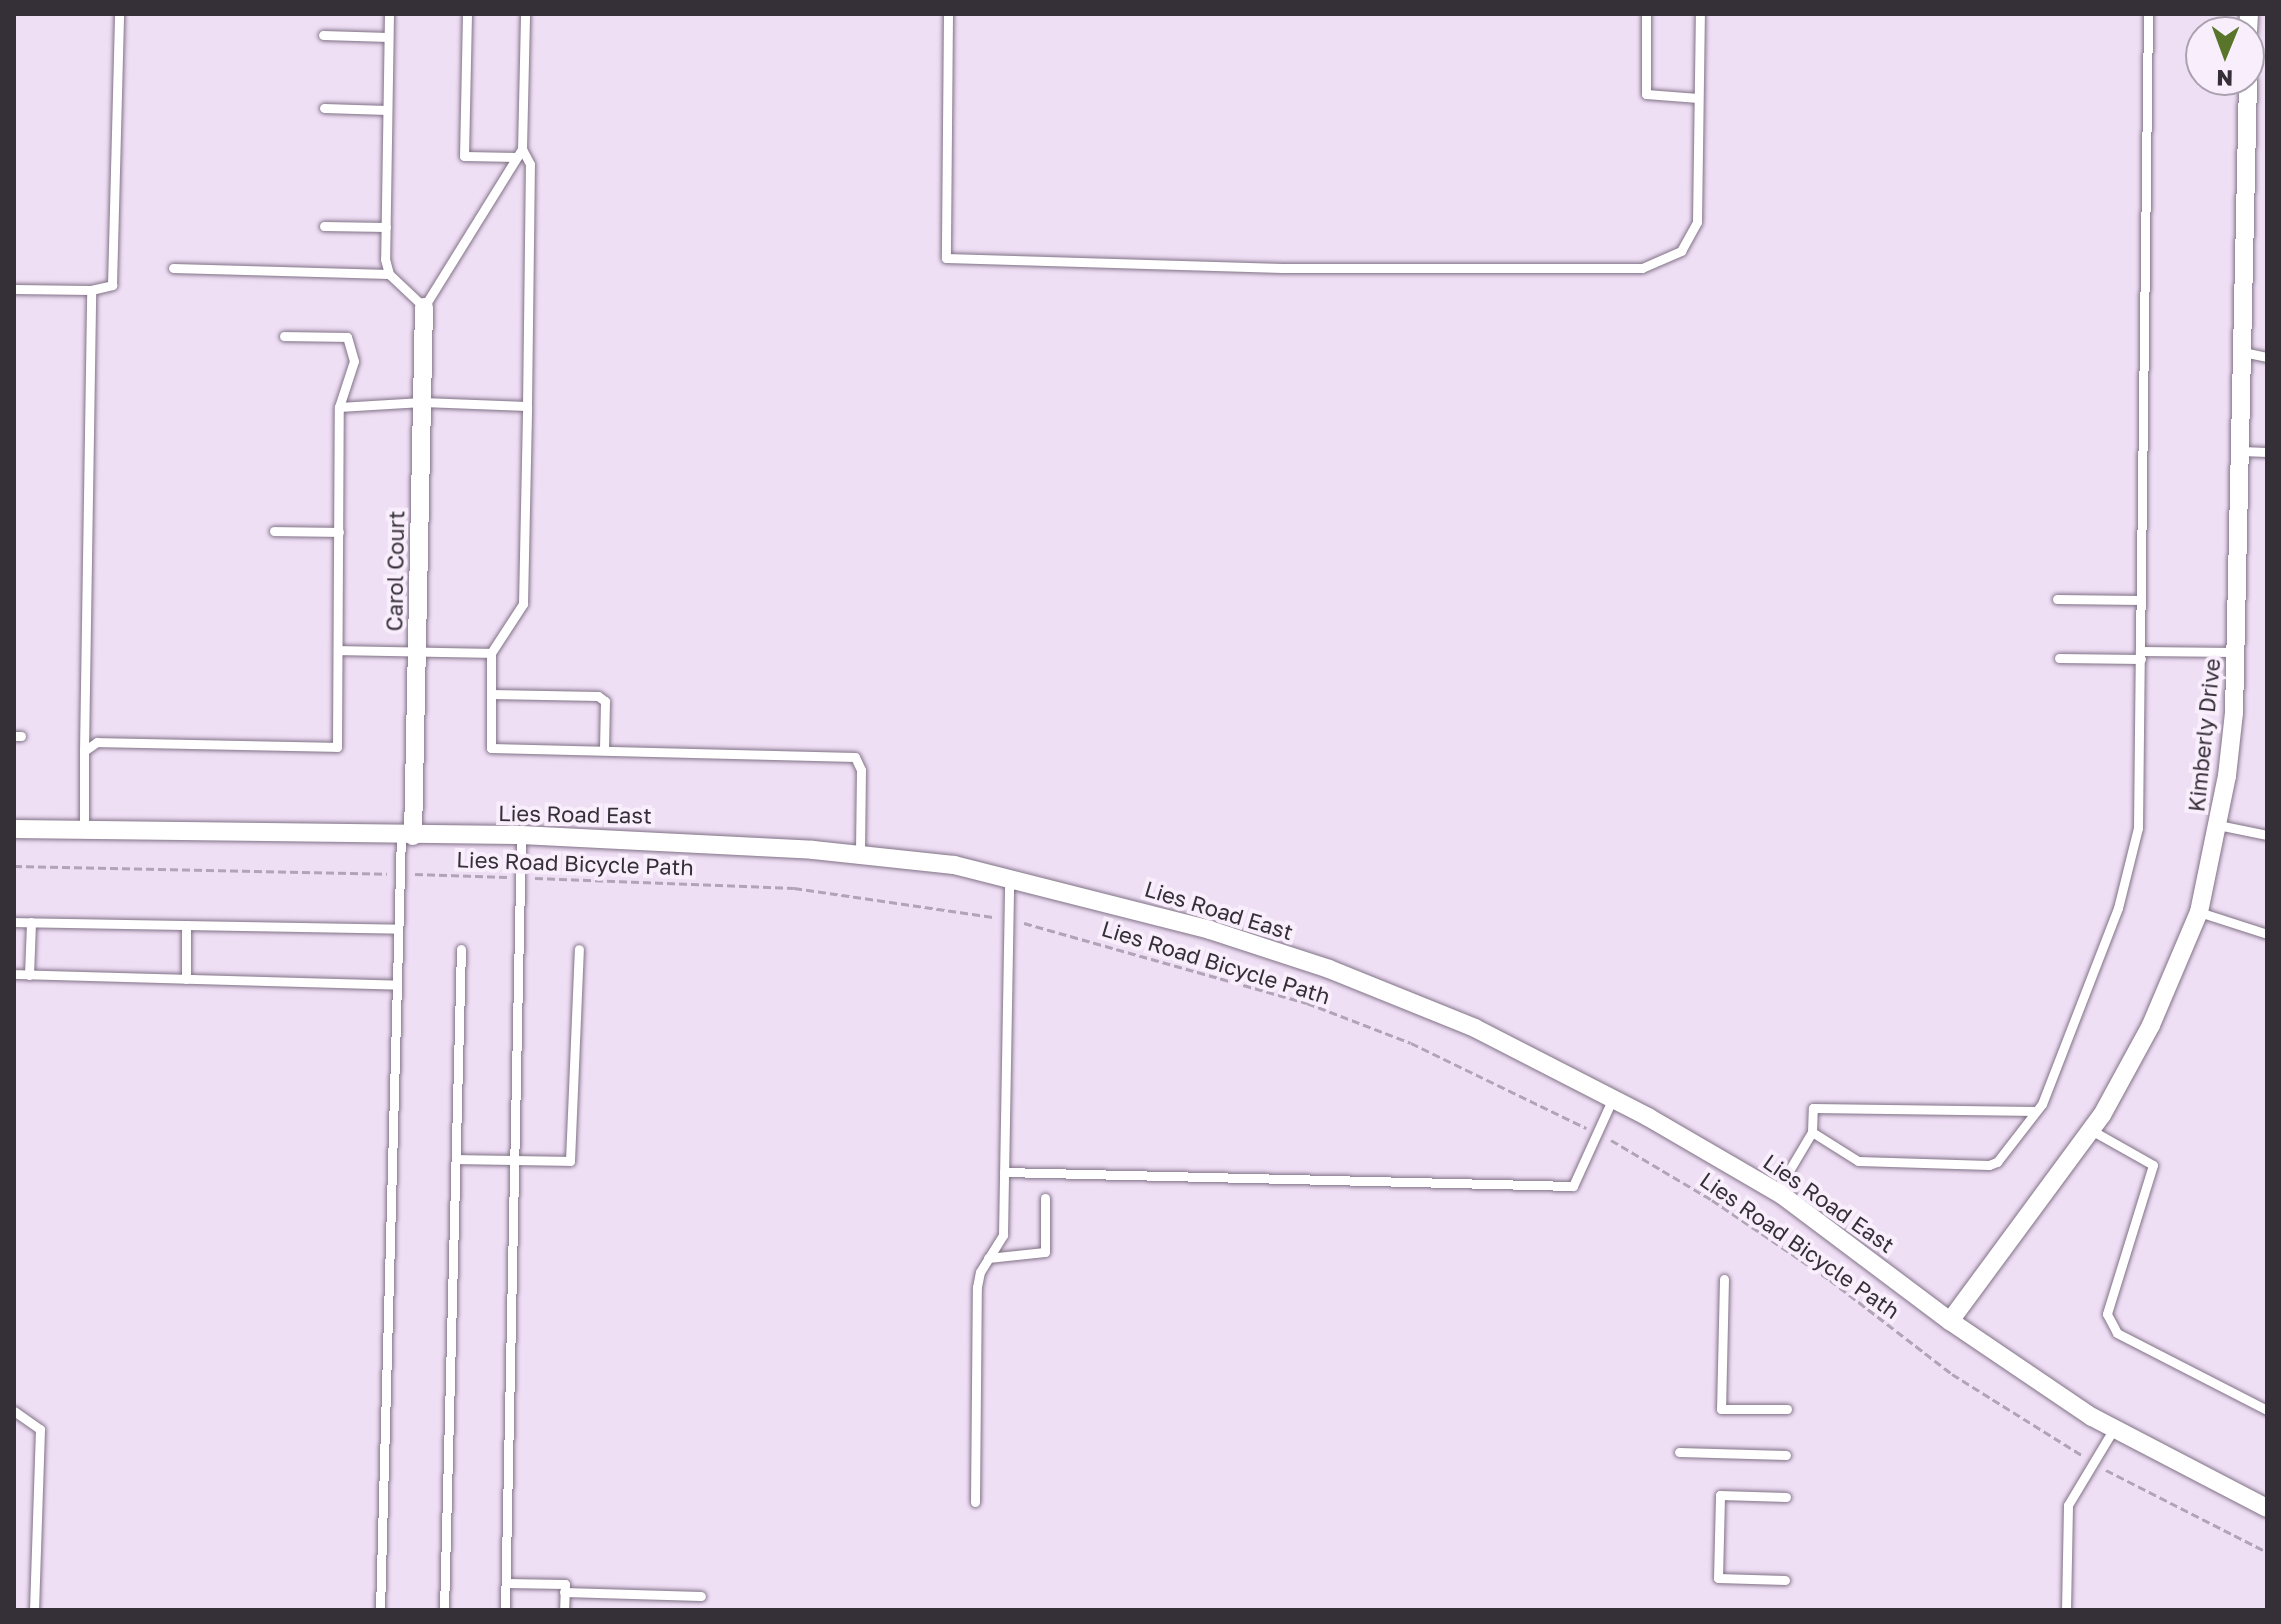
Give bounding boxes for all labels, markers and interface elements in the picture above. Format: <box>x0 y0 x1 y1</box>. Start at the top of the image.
north arrow <box>2185 16 2265 96</box>
text: N <box>2216 65 2233 92</box>
street label: Carol Court <box>381 510 409 632</box>
street label: Kimberly Drive <box>2183 657 2225 813</box>
street label: Lies Road East <box>498 799 652 829</box>
street label: Lies Road Bicycle Path <box>456 846 694 880</box>
street label: Lies Road East <box>1142 875 1296 945</box>
street label: Lies Road Bicycle Path <box>1099 915 1333 1009</box>
street label: Lies Road East <box>1758 1148 1900 1258</box>
street label: Lies Road Bicycle Path <box>1695 1166 1905 1324</box>

